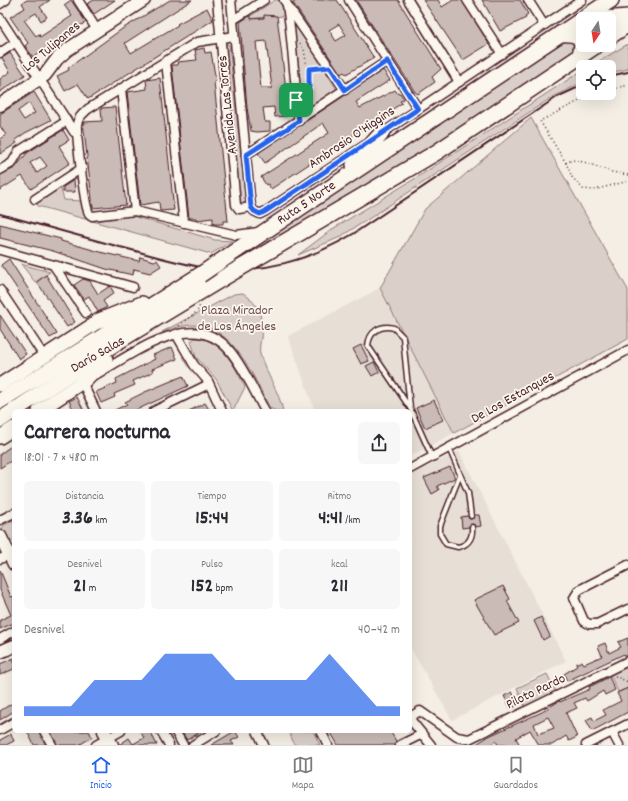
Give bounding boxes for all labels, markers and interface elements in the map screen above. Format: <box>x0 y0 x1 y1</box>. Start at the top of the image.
north arrow <box>576 12 616 52</box>
map controls <box>576 12 616 100</box>
street label: Los Tulipanes <box>19 17 85 77</box>
street label: Avenida Las Torres <box>213 54 243 155</box>
button: locate <box>576 60 616 100</box>
pin <box>279 83 313 117</box>
icon: arrive <box>285 89 307 111</box>
street label: Ambrosio O'Higgins <box>305 102 399 174</box>
street label: Ruta 5 Norte <box>273 176 340 230</box>
park label: Plaza Mirador de Los Ángeles <box>198 301 276 337</box>
street label: Darío Salas <box>67 331 129 379</box>
street label: De Los Estanques <box>468 367 558 429</box>
text: Carrera nocturna <box>24 418 170 449</box>
button: share <box>358 422 400 464</box>
text: 18:01 · 7 × 480 m <box>24 449 99 468</box>
text: Distancia <box>66 489 104 505</box>
text: Tiempo <box>198 489 226 505</box>
text: Ritmo <box>327 489 351 505</box>
text: 3.36 <box>62 505 93 533</box>
text: 15:44 <box>195 505 229 533</box>
text: 4:41 <box>318 505 343 533</box>
text: km <box>93 513 107 529</box>
text: /km <box>343 513 360 529</box>
text: Desnivel <box>68 557 102 573</box>
text: Pulso <box>201 557 223 573</box>
text: kcal <box>331 557 348 573</box>
text: 21 <box>73 573 86 601</box>
text: 152 <box>191 573 213 601</box>
text: 211 <box>331 573 348 601</box>
text: m <box>86 581 96 597</box>
text: bpm <box>213 581 233 597</box>
text: Desnivel <box>24 621 65 640</box>
text: 40–42 m <box>358 621 400 640</box>
street label: Piloto Pardo <box>503 669 569 715</box>
tab: Inicio <box>90 754 112 794</box>
tab: Mapa <box>292 754 314 794</box>
tab: Guardados <box>494 754 538 794</box>

